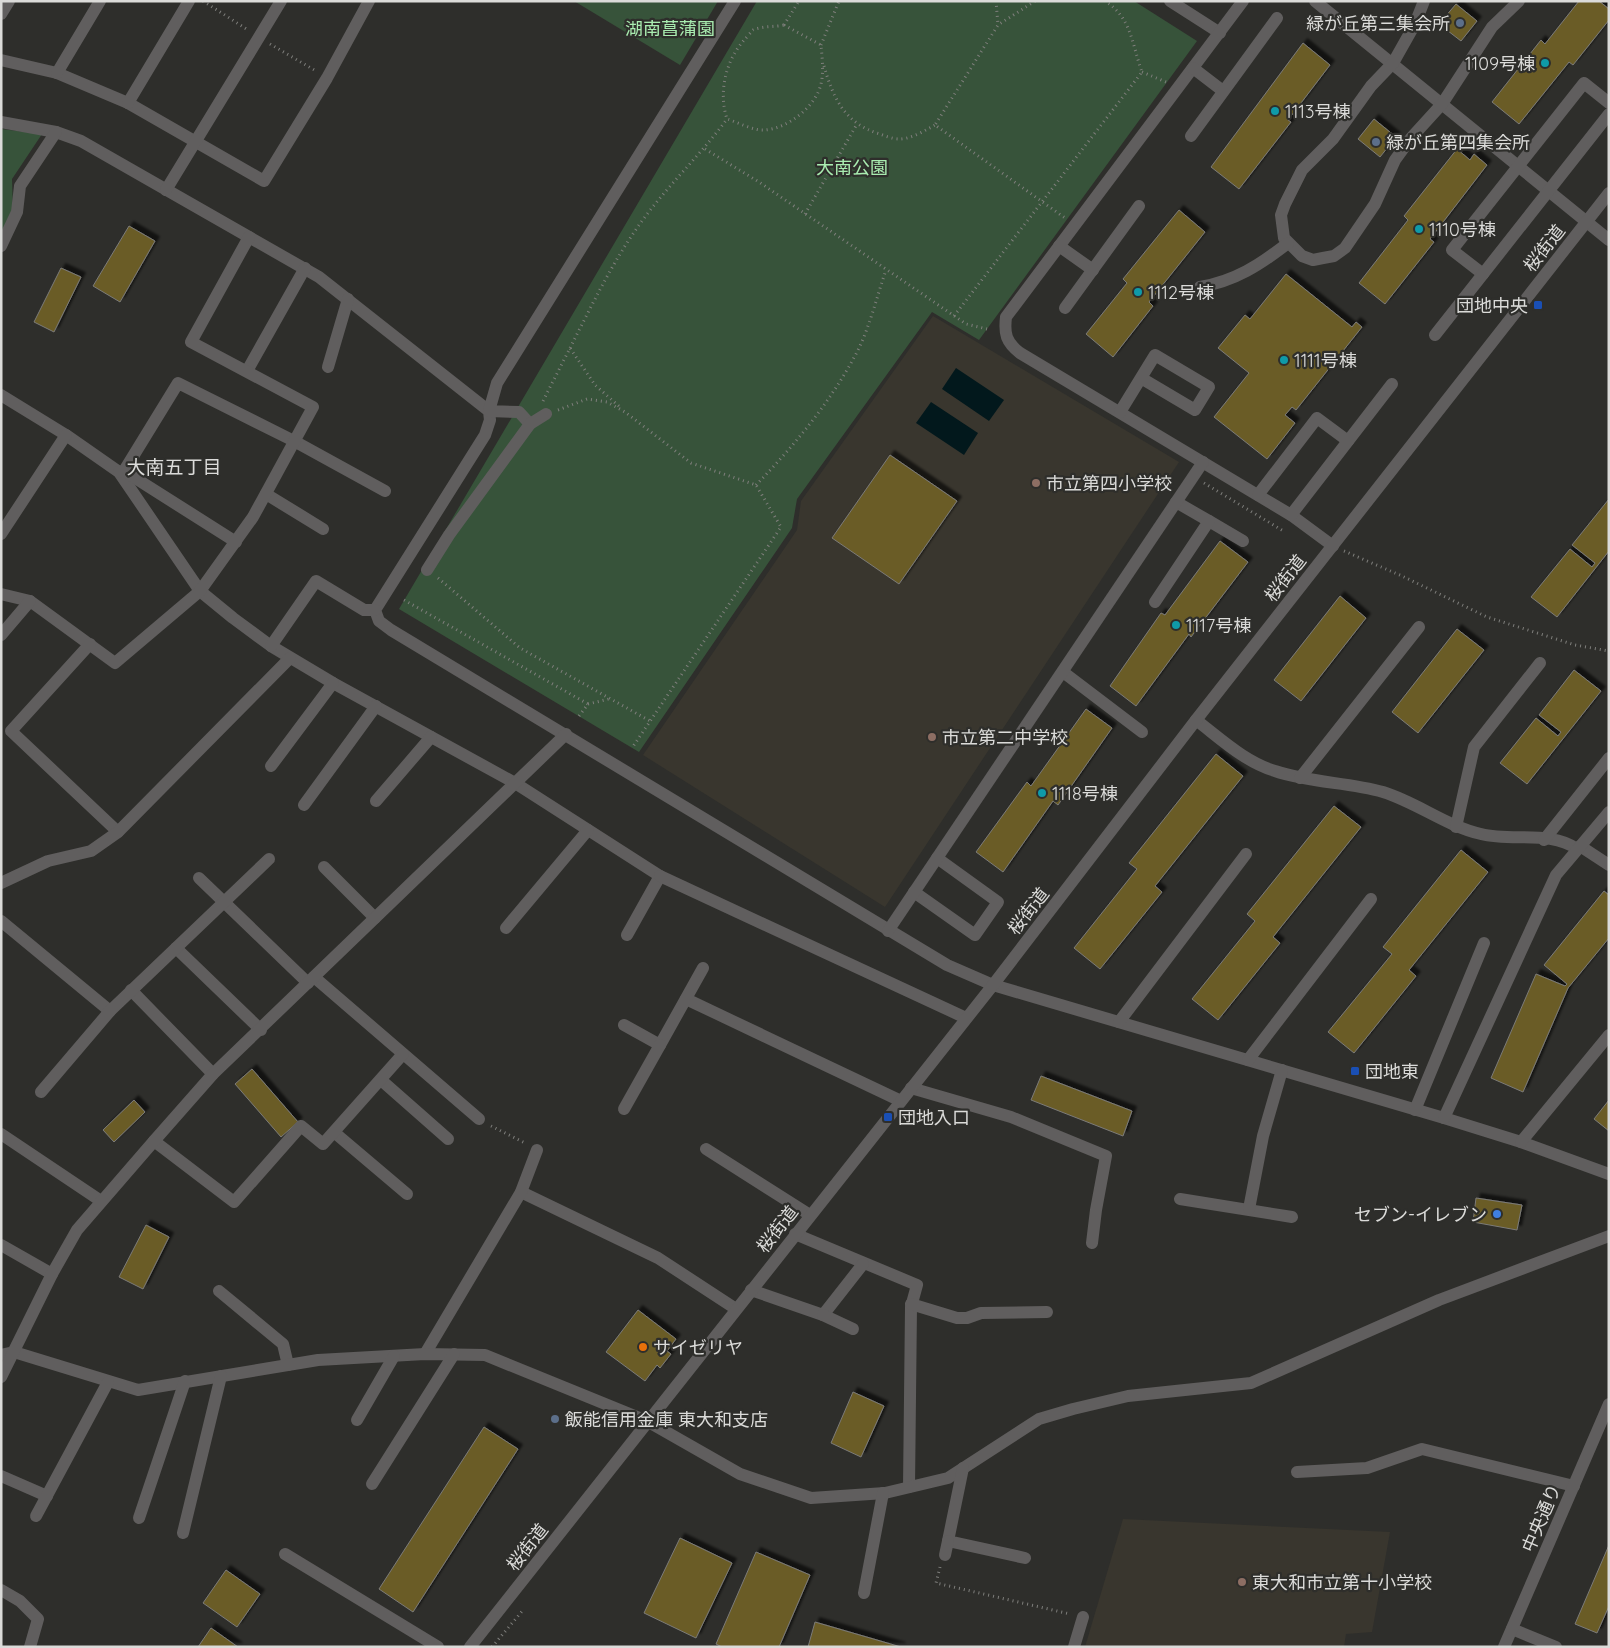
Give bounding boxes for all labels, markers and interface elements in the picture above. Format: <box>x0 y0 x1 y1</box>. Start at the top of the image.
place label: 緑が丘第三集会所 <box>1306 12 1450 35</box>
park label: 湖南菖蒲園 <box>625 17 715 40</box>
marker: 緑が丘第三集会所 <box>1454 17 1466 29</box>
place label: 1109号棟 <box>1465 52 1535 75</box>
marker: 1109号棟 <box>1539 57 1551 69</box>
place label: 1113号棟 <box>1285 100 1350 123</box>
marker: 1113号棟 <box>1269 105 1281 117</box>
place label: 緑が丘第四集会所 <box>1386 131 1530 154</box>
marker: 緑が丘第四集会所 <box>1370 136 1382 148</box>
park label: 大南公園 <box>816 156 888 179</box>
place label: 1110号棟 <box>1429 218 1496 241</box>
street label: 桜街道 <box>1518 220 1570 276</box>
marker: 1110号棟 <box>1413 223 1425 235</box>
place label: 1112号棟 <box>1148 281 1214 304</box>
marker: 1112号棟 <box>1132 286 1144 298</box>
place label: 団地中央 <box>1456 294 1528 317</box>
marker: 団地中央 <box>1532 299 1544 311</box>
place label: 1111号棟 <box>1294 349 1357 372</box>
marker: 1111号棟 <box>1278 354 1290 366</box>
district label: 大南五丁目 <box>126 455 222 479</box>
place label: 市立第四小学校 <box>1046 472 1172 495</box>
marker: 市立第四小学校 <box>1030 477 1042 489</box>
street label: 桜街道 <box>1259 550 1311 606</box>
place label: 1117号棟 <box>1186 614 1251 637</box>
marker: 1117号棟 <box>1170 619 1182 631</box>
place label: 市立第二中学校 <box>942 726 1068 749</box>
marker: 市立第二中学校 <box>926 731 938 743</box>
place label: 1118号棟 <box>1052 782 1118 805</box>
marker: 1118号棟 <box>1036 787 1048 799</box>
street label: 桜街道 <box>1002 883 1054 939</box>
place label: 団地東 <box>1365 1060 1419 1083</box>
marker: 団地東 <box>1349 1065 1361 1077</box>
place label: 団地入口 <box>898 1106 970 1129</box>
marker: 団地入口 <box>882 1111 894 1123</box>
street label: 桜街道 <box>751 1201 803 1257</box>
place label: セブン-イレブン <box>1354 1203 1487 1226</box>
marker: セブン-イレブン <box>1491 1208 1503 1220</box>
place label: サイゼリヤ <box>653 1336 743 1359</box>
marker: サイゼリヤ <box>637 1341 649 1353</box>
place label: 飯能信用金庫 東大和支店 <box>565 1408 768 1431</box>
marker: 飯能信用金庫 東大和支店 <box>549 1413 561 1425</box>
street label: 中央通り <box>1516 1480 1566 1556</box>
street label: 桜街道 <box>501 1519 553 1575</box>
place label: 東大和市立第十小学校 <box>1252 1571 1432 1594</box>
marker: 東大和市立第十小学校 <box>1236 1576 1248 1588</box>

